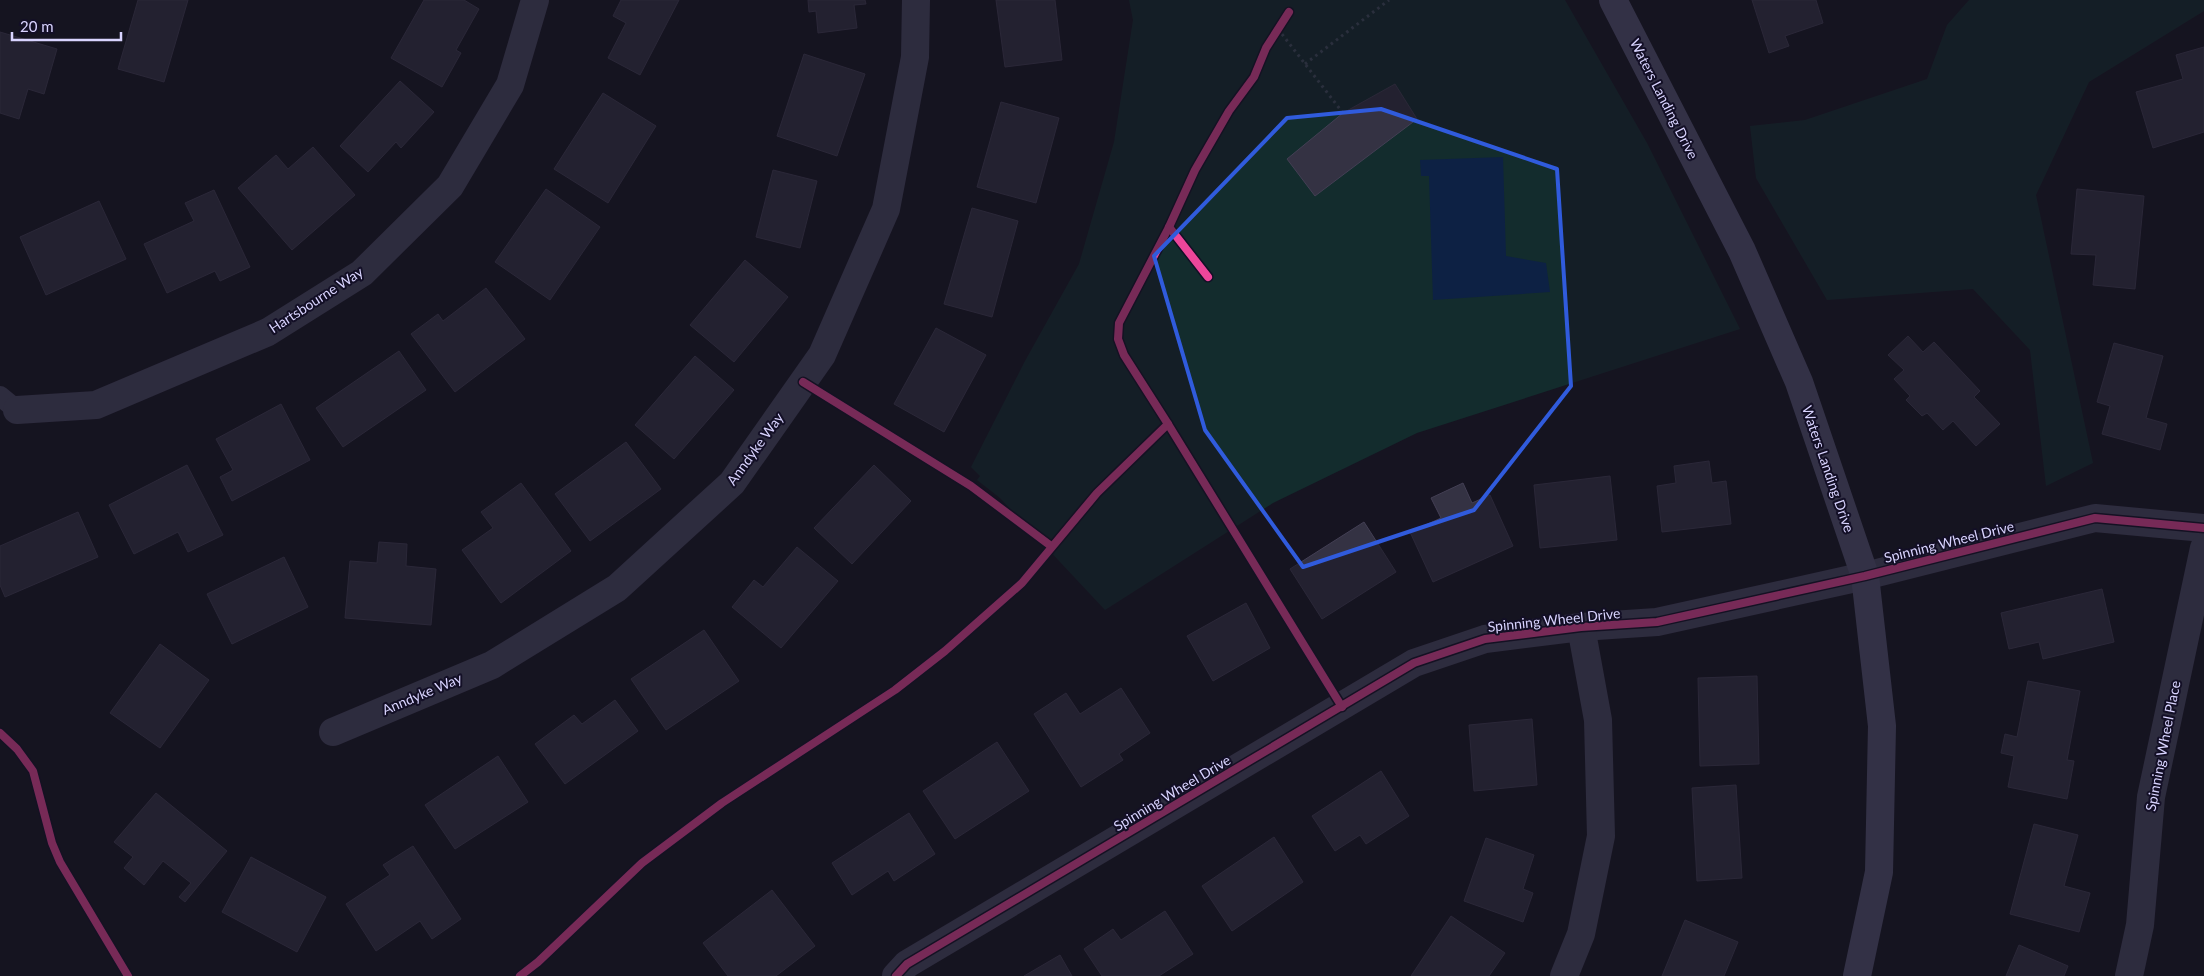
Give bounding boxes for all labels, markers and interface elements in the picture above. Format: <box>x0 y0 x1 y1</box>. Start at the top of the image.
scale bar <box>12 10 121 42</box>
text: 20 m <box>20 17 54 35</box>
street label: Waters Landing Drive <box>1627 36 1702 162</box>
street label: Hartsbourne Way <box>266 262 367 336</box>
street label: Waters Landing Drive <box>1799 403 1858 534</box>
street label: Anndyke Way <box>723 409 787 488</box>
street label: Spinning Wheel Drive <box>1882 517 2016 566</box>
street label: Spinning Wheel Drive <box>1487 604 1621 635</box>
street label: Anndyke Way <box>379 669 465 718</box>
street label: Spinning Wheel Place <box>2142 679 2184 813</box>
street label: Spinning Wheel Drive <box>1110 751 1233 834</box>

